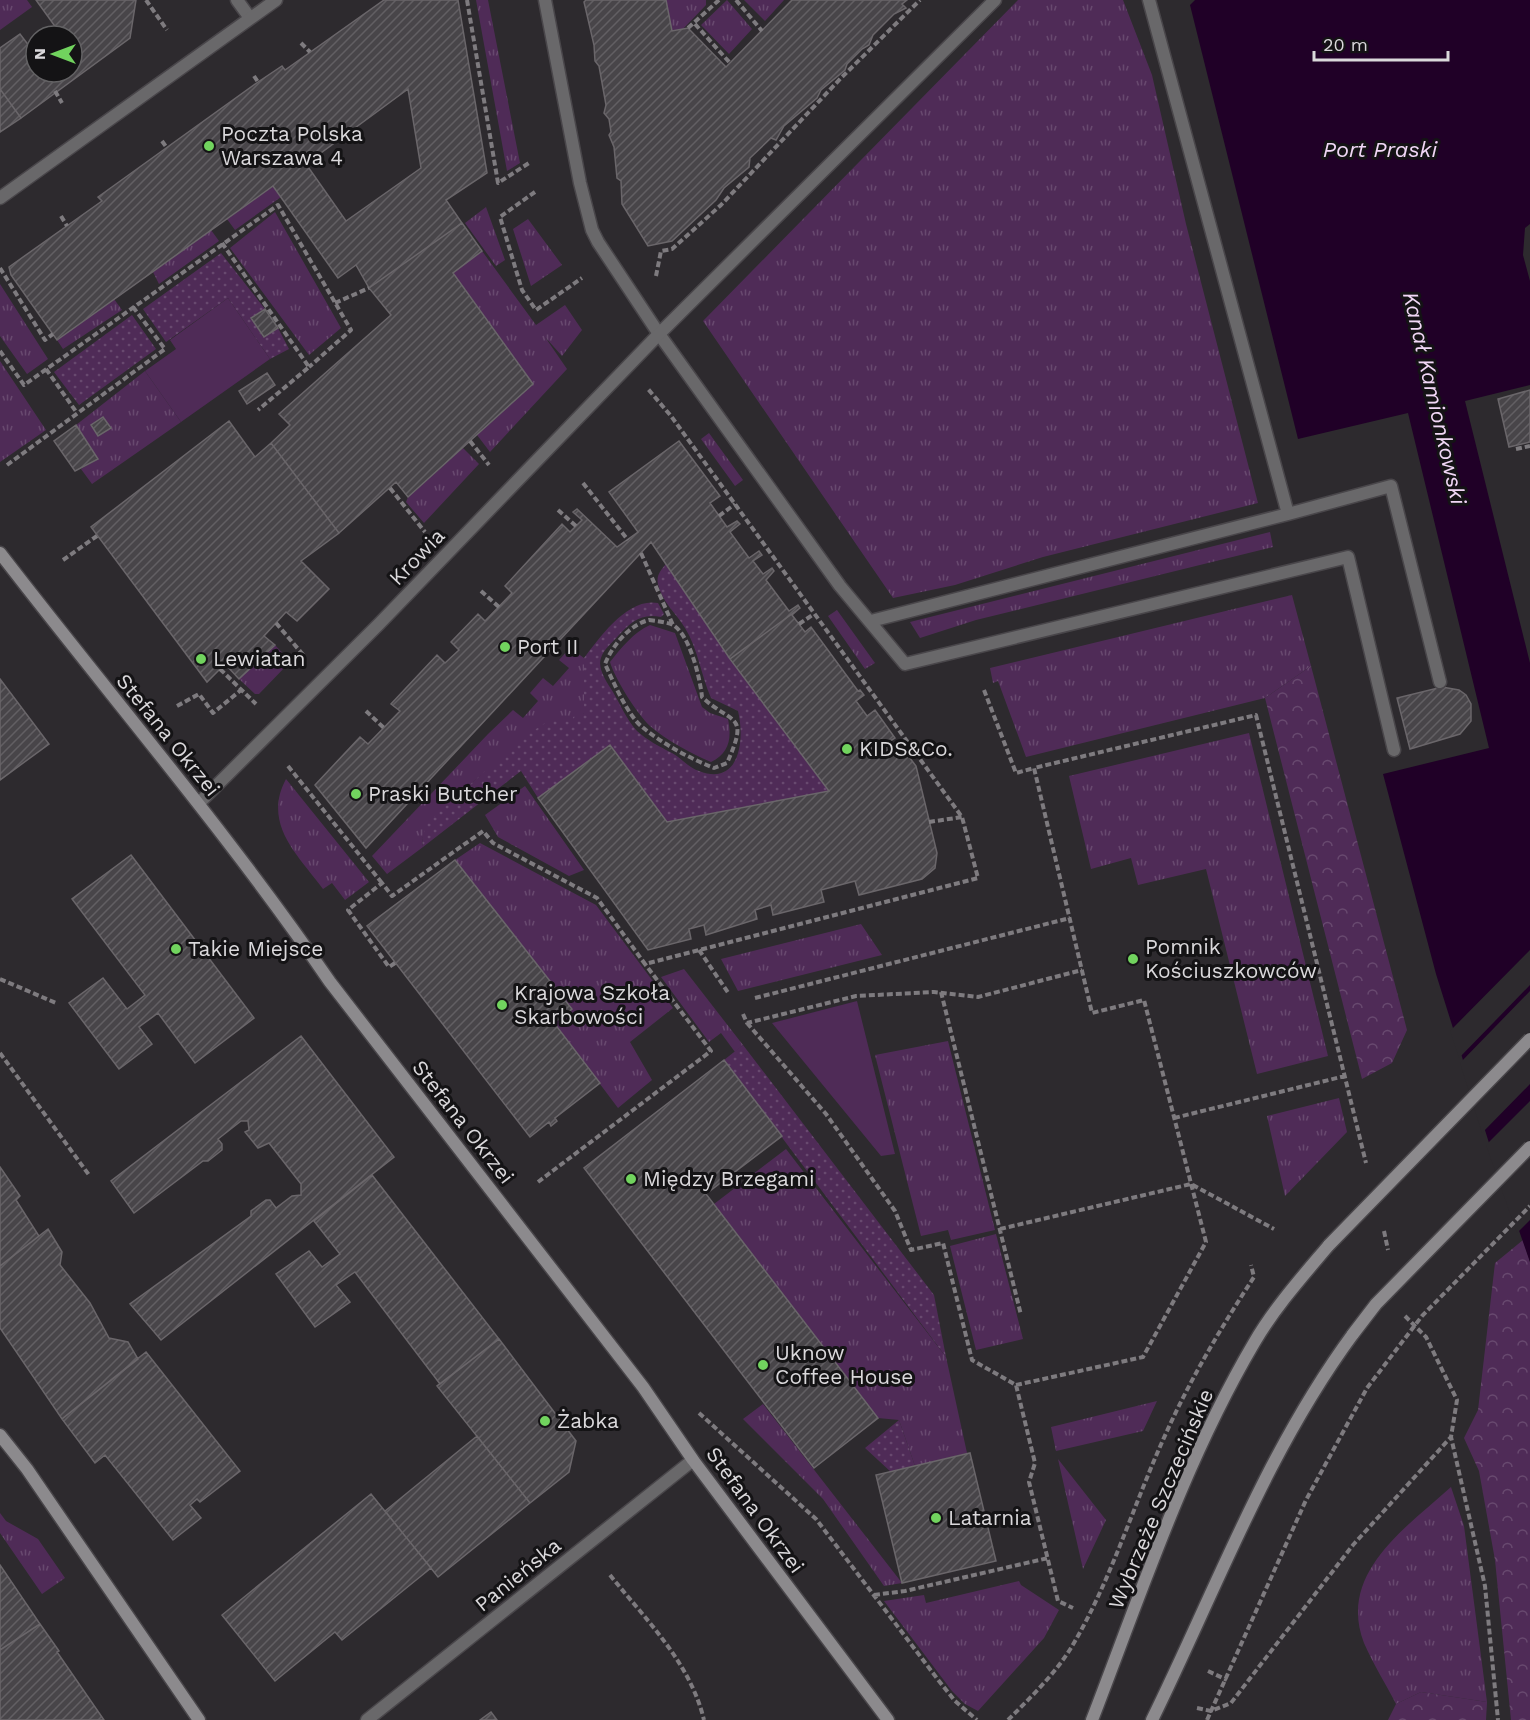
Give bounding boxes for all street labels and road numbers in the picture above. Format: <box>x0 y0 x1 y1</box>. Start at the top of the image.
street label: Krowia <box>384 523 450 590</box>
street label: Stefana Okrzei <box>111 668 225 801</box>
street label: Stefana Okrzei <box>407 1055 519 1189</box>
street label: Wybrzeże Szczecińskie <box>1103 1385 1218 1613</box>
street label: Stefana Okrzei <box>701 1442 810 1578</box>
street label: Panieńska <box>470 1532 566 1617</box>

